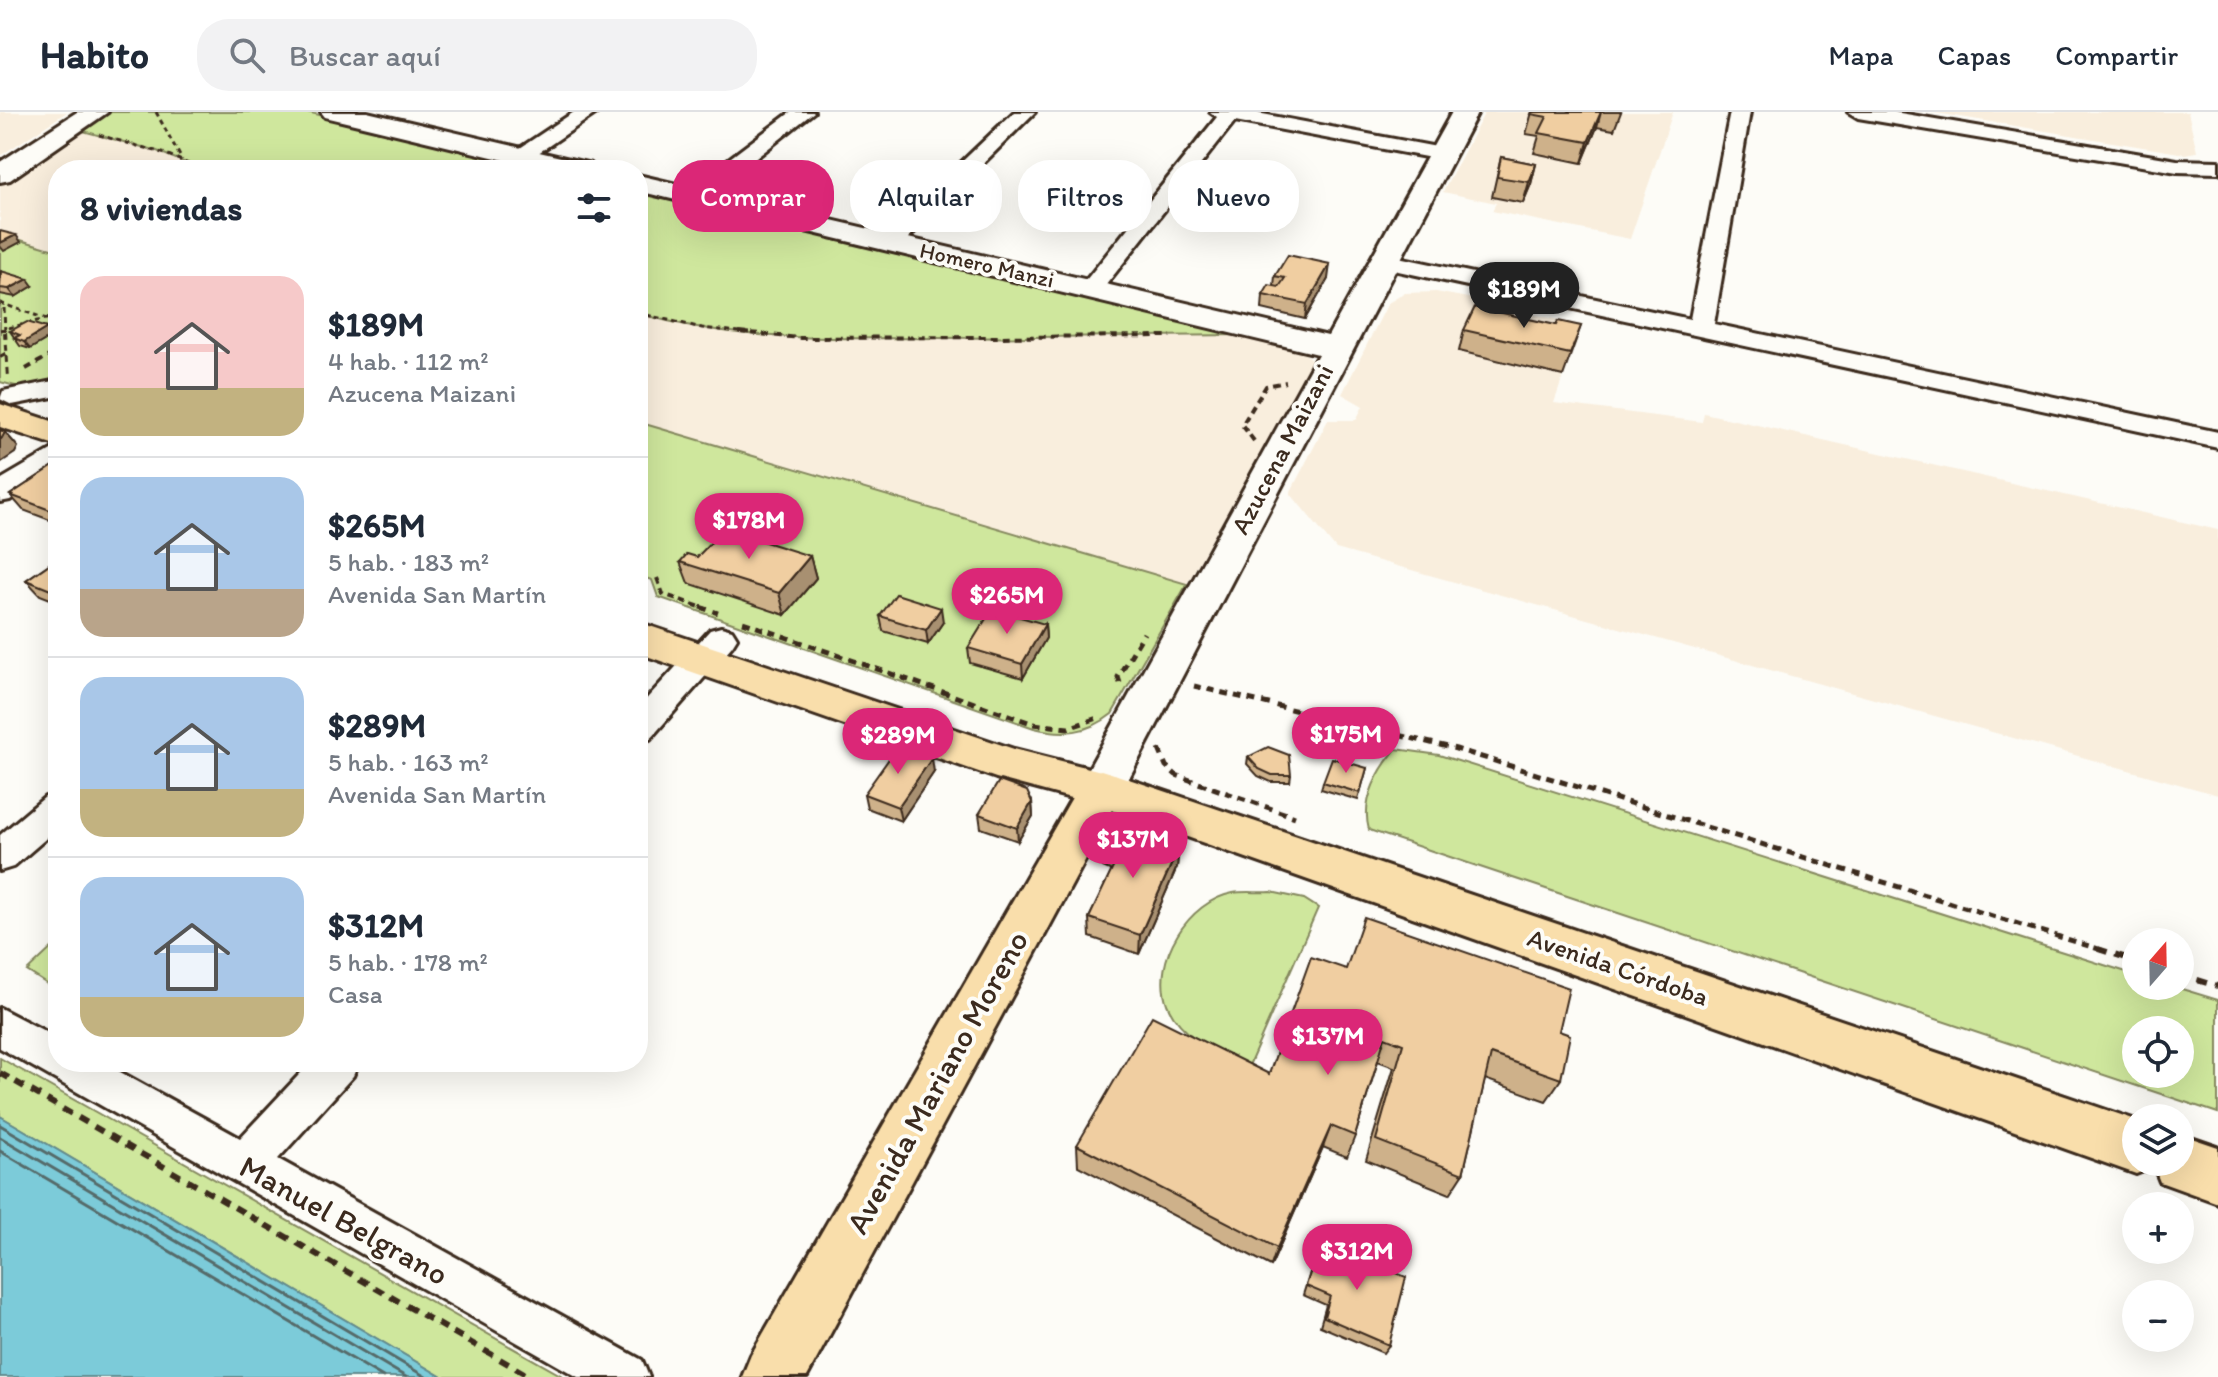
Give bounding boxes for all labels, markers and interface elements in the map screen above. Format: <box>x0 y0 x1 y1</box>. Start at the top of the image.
search box <box>197 19 757 91</box>
text: Habito <box>40 32 149 78</box>
icon: search <box>225 33 269 77</box>
text: Buscar aquí <box>289 37 441 74</box>
text: Mapa <box>1828 38 1894 72</box>
text: Capas <box>1938 38 2011 72</box>
text: Compartir <box>2055 38 2178 72</box>
chip: Comprar <box>672 160 834 232</box>
chip: Alquilar <box>850 160 1002 232</box>
chip: Filtros <box>1018 160 1152 232</box>
chip: Nuevo <box>1168 160 1299 232</box>
icon: filters <box>572 186 616 230</box>
text: 8 viviendas <box>80 188 242 229</box>
street label: Homero Manzi <box>917 236 1057 294</box>
pin: $189M <box>1468 262 1580 330</box>
text: $189M <box>1487 272 1561 304</box>
text: $189M <box>328 304 424 345</box>
icon: home <box>144 308 240 404</box>
text: 4 hab. · 112 m² <box>328 345 489 377</box>
street label: Azucena Maizani <box>1224 358 1340 540</box>
text: Azucena Maizani <box>328 377 516 409</box>
pin: $178M <box>693 493 805 561</box>
text: $178M <box>713 503 785 535</box>
text: $265M <box>328 505 426 546</box>
icon: home <box>144 509 240 605</box>
text: 5 hab. · 183 m² <box>328 546 489 578</box>
pin: $265M <box>951 568 1063 636</box>
text: Avenida San Martín <box>328 578 546 610</box>
text: $265M <box>970 578 1044 610</box>
text: $289M <box>328 705 426 746</box>
pin: $175M <box>1290 707 1402 775</box>
pin: $289M <box>842 708 954 776</box>
icon: home <box>144 709 240 805</box>
text: $175M <box>1310 717 1382 749</box>
text: $289M <box>860 718 936 750</box>
text: 5 hab. · 163 m² <box>328 746 489 778</box>
text: Avenida San Martín <box>328 778 546 810</box>
pin: $137M <box>1077 812 1189 880</box>
text: $137M <box>1097 822 1169 854</box>
text: $312M <box>328 905 424 946</box>
icon: home <box>144 909 240 1005</box>
street label: Avenida Córdoba <box>1524 921 1713 1013</box>
street label: Avenida Mariano Moreno <box>838 924 1036 1240</box>
north arrow <box>2122 928 2194 1000</box>
map controls <box>2122 928 2194 1352</box>
text: 5 hab. · 178 m² <box>328 946 488 978</box>
text: Casa <box>328 978 383 1010</box>
pin: $137M <box>1272 1009 1384 1077</box>
button: locate <box>2122 1016 2194 1088</box>
text: $137M <box>1292 1019 1364 1051</box>
button: layers <box>2122 1104 2194 1176</box>
street label: Manuel Belgrano <box>233 1147 455 1293</box>
button: + <box>2122 1192 2194 1264</box>
pin: $312M <box>1301 1224 1413 1292</box>
text: $312M <box>1320 1234 1394 1266</box>
button: − <box>2122 1280 2194 1352</box>

